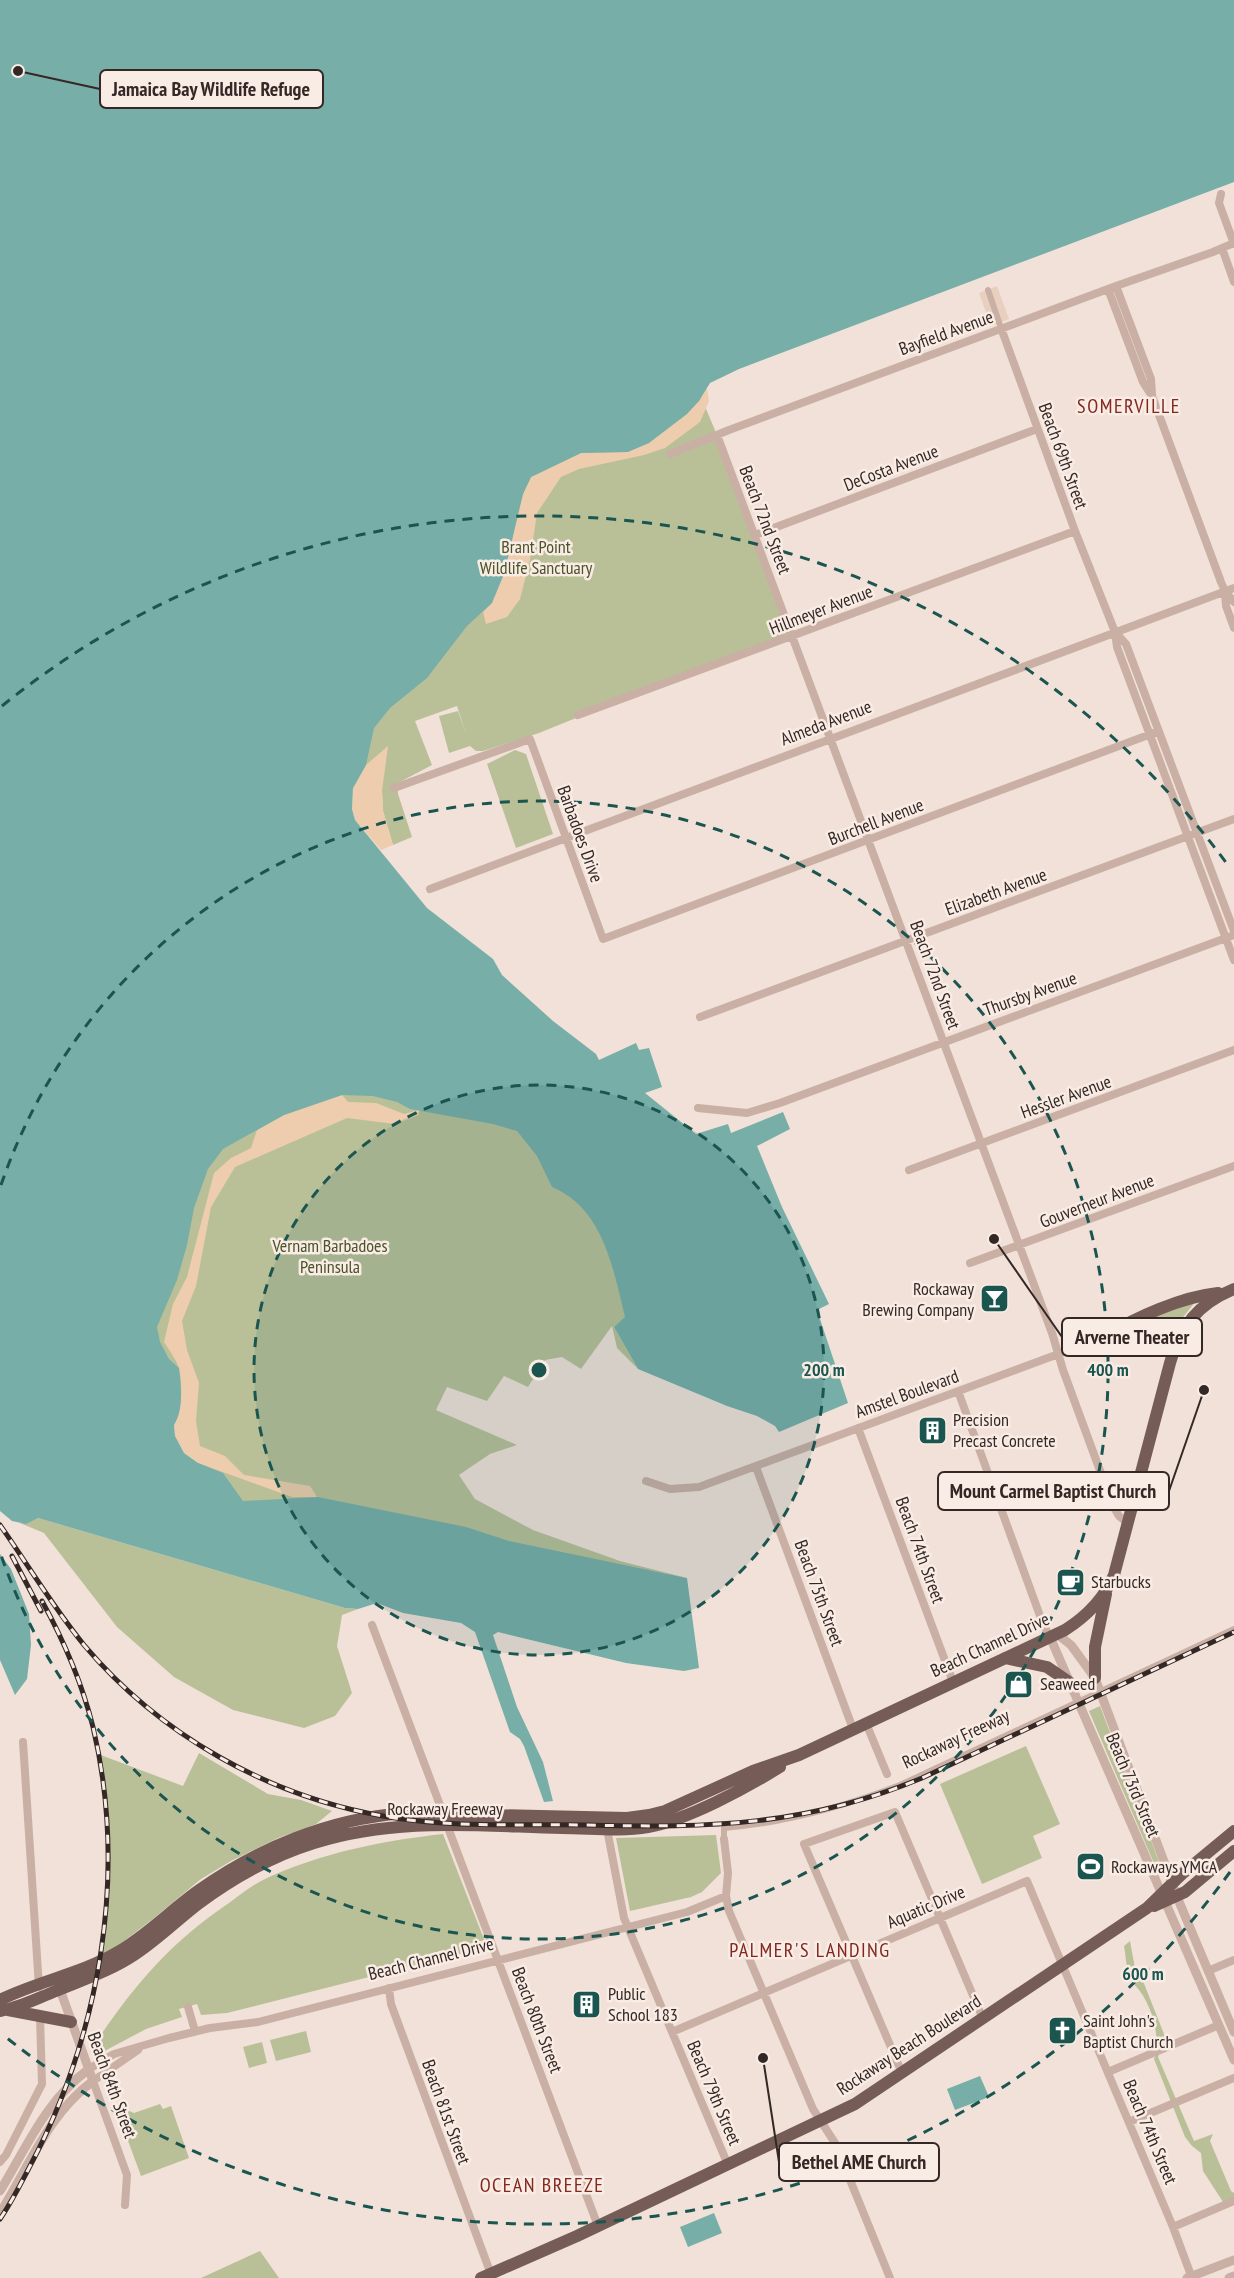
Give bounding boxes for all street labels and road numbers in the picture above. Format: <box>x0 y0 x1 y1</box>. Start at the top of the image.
street label: Bayfield Avenue <box>896 305 996 360</box>
street label: Beach 69th Street <box>1034 400 1093 512</box>
street label: DeCosta Avenue <box>840 439 941 496</box>
street label: Beach 72nd Street <box>734 462 797 577</box>
street label: Hillmeyer Avenue <box>766 579 876 640</box>
street label: Almeda Avenue <box>777 695 875 750</box>
street label: Barbadoes Drive <box>552 782 609 885</box>
street label: Burchell Avenue <box>825 793 927 850</box>
street label: Elizabeth Avenue <box>942 863 1050 921</box>
street label: Beach 72nd Street <box>905 917 966 1032</box>
street label: Thursby Avenue <box>980 966 1080 1021</box>
street label: Hessler Avenue <box>1017 1070 1114 1124</box>
street label: Gouverneur Avenue <box>1036 1168 1157 1233</box>
street label: Amstel Boulevard <box>852 1364 962 1423</box>
street label: Beach 74th Street <box>891 1494 950 1606</box>
street label: Beach 75th Street <box>790 1537 849 1649</box>
street label: Beach Channel Drive <box>927 1607 1053 1682</box>
street label: Rockaway Freeway <box>898 1704 1013 1773</box>
street label: Beach 73rd Street <box>1101 1729 1166 1841</box>
street label: Rockaway Freeway <box>387 1797 503 1820</box>
street label: Aquatic Drive <box>883 1880 968 1933</box>
street label: Beach Channel Drive <box>366 1932 496 1985</box>
street label: Beach 80th Street <box>507 1964 568 2076</box>
street label: Rockaway Beach Boulevard <box>832 1989 985 2100</box>
street label: Beach 84th Street <box>83 2029 142 2141</box>
street label: Beach 79th Street <box>682 2037 747 2149</box>
street label: Beach 81st Street <box>417 2056 476 2167</box>
street label: Beach 74th Street <box>1118 2076 1183 2188</box>

